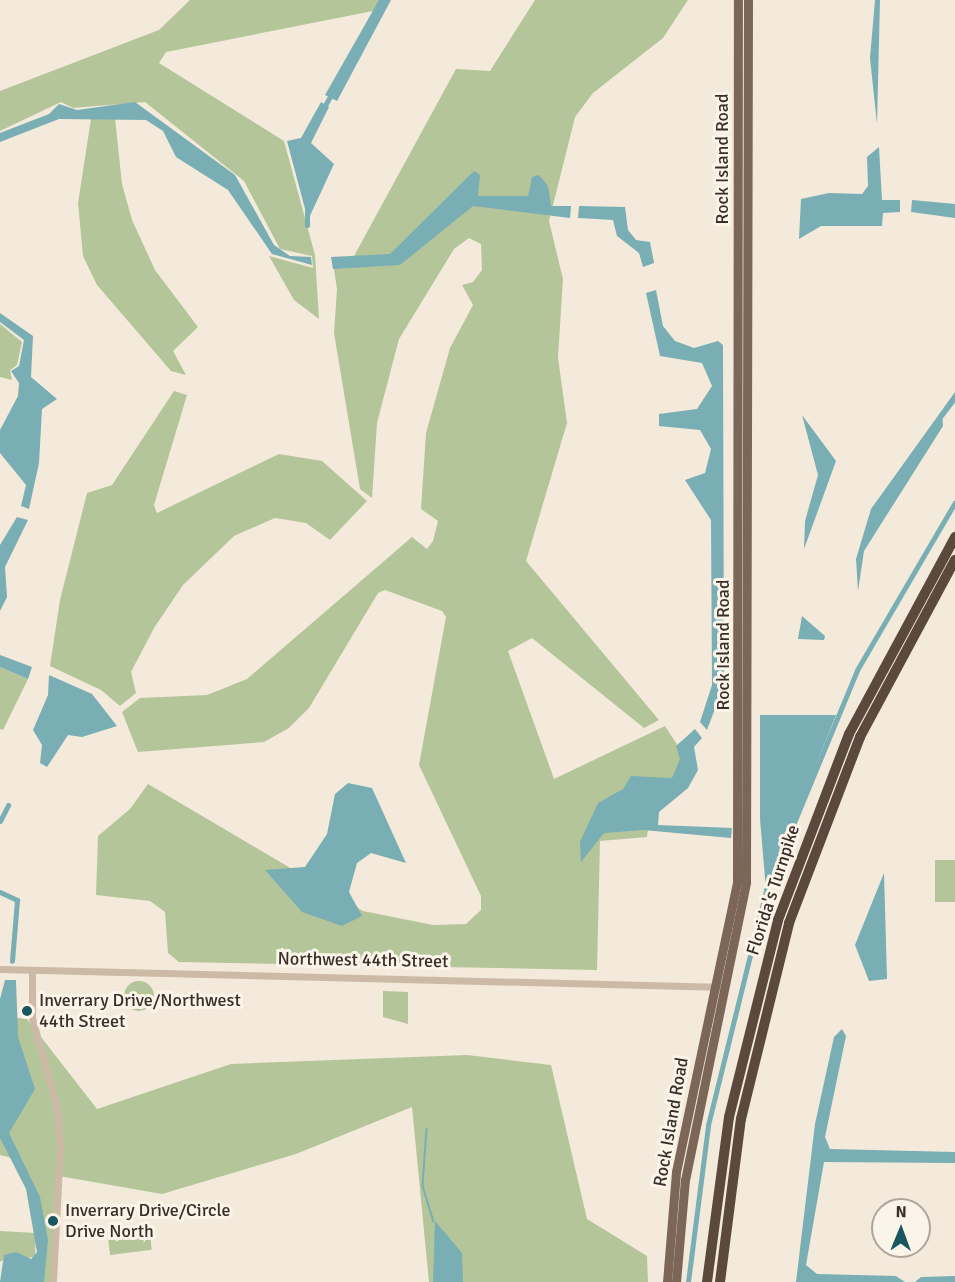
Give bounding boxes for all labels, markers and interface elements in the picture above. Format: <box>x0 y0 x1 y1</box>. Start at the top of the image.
street label: Rock Island Road <box>711 94 733 224</box>
street label: Rock Island Road <box>712 580 734 710</box>
street label: Florida's Turnpike <box>742 822 804 958</box>
street label: Northwest 44th Street <box>277 948 449 972</box>
place label: Inverrary Drive/Northwest 44th Street <box>39 990 241 1032</box>
marker: Inverrary Drive/Northwest 44th Street <box>20 1004 34 1018</box>
street label: Rock Island Road <box>649 1056 693 1188</box>
north arrow <box>871 1198 931 1258</box>
place label: Inverrary Drive/Circle Drive North <box>65 1200 231 1242</box>
text: N <box>896 1202 907 1222</box>
marker: Inverrary Drive/Circle Drive North <box>46 1214 60 1228</box>

